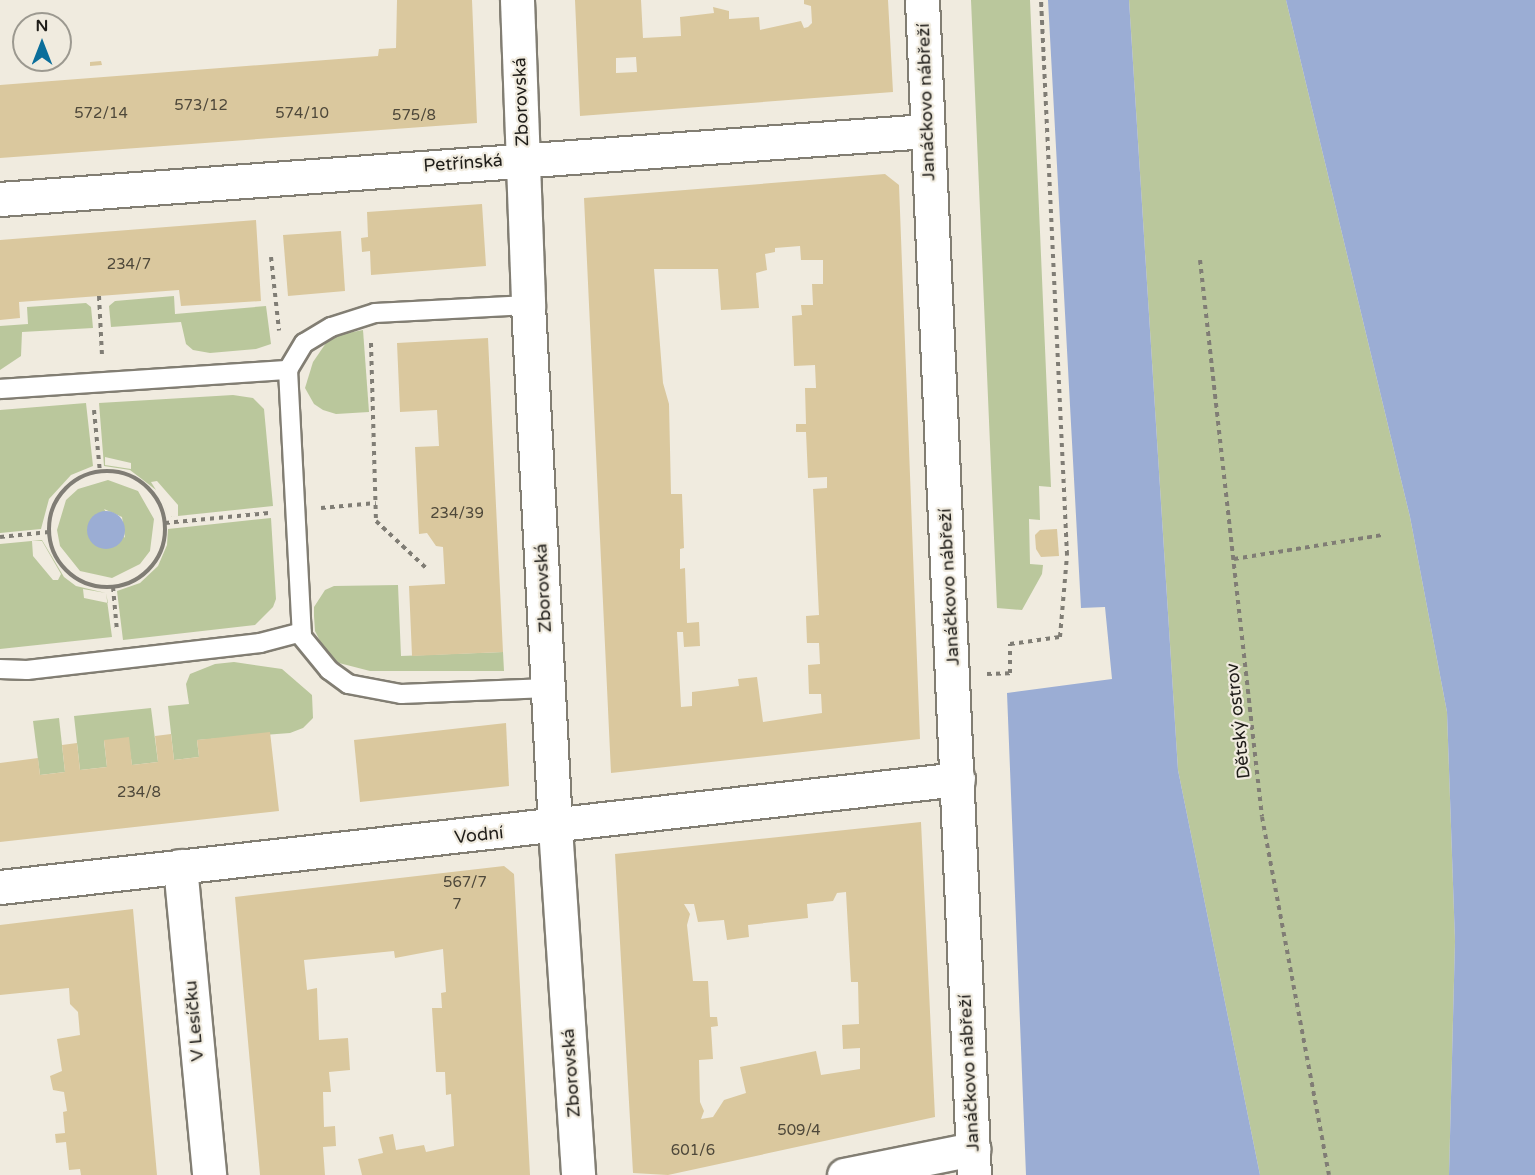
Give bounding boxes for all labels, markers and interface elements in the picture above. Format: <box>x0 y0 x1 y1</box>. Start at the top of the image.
north arrow <box>12 12 72 72</box>
text: N <box>36 16 48 36</box>
street label: Janáčkovo nábřeží <box>912 23 940 181</box>
street label: Zborovská <box>509 57 533 147</box>
house number: 573/12 <box>174 97 228 115</box>
house number: 572/14 <box>74 105 128 123</box>
house number: 574/10 <box>275 105 329 123</box>
house number: 575/8 <box>392 107 436 125</box>
street label: Petřínská <box>423 149 503 177</box>
house number: 234/7 <box>107 256 151 274</box>
house number: 234/39 <box>430 505 484 523</box>
street label: Janáčkovo nábřeží <box>934 508 964 666</box>
street label: Zborovská <box>530 543 556 633</box>
street label: Dětský ostrov <box>1221 662 1255 780</box>
house number: 234/8 <box>117 784 161 802</box>
street label: Vodní <box>453 822 505 848</box>
house number: 567/7 <box>443 874 487 892</box>
house number: 7 <box>452 896 462 914</box>
street label: V Lesíčku <box>180 980 208 1062</box>
street label: Janáčkovo nábřeží <box>954 994 984 1152</box>
street label: Zborovská <box>557 1028 585 1118</box>
house number: 509/4 <box>777 1122 821 1140</box>
house number: 601/6 <box>671 1142 715 1160</box>

